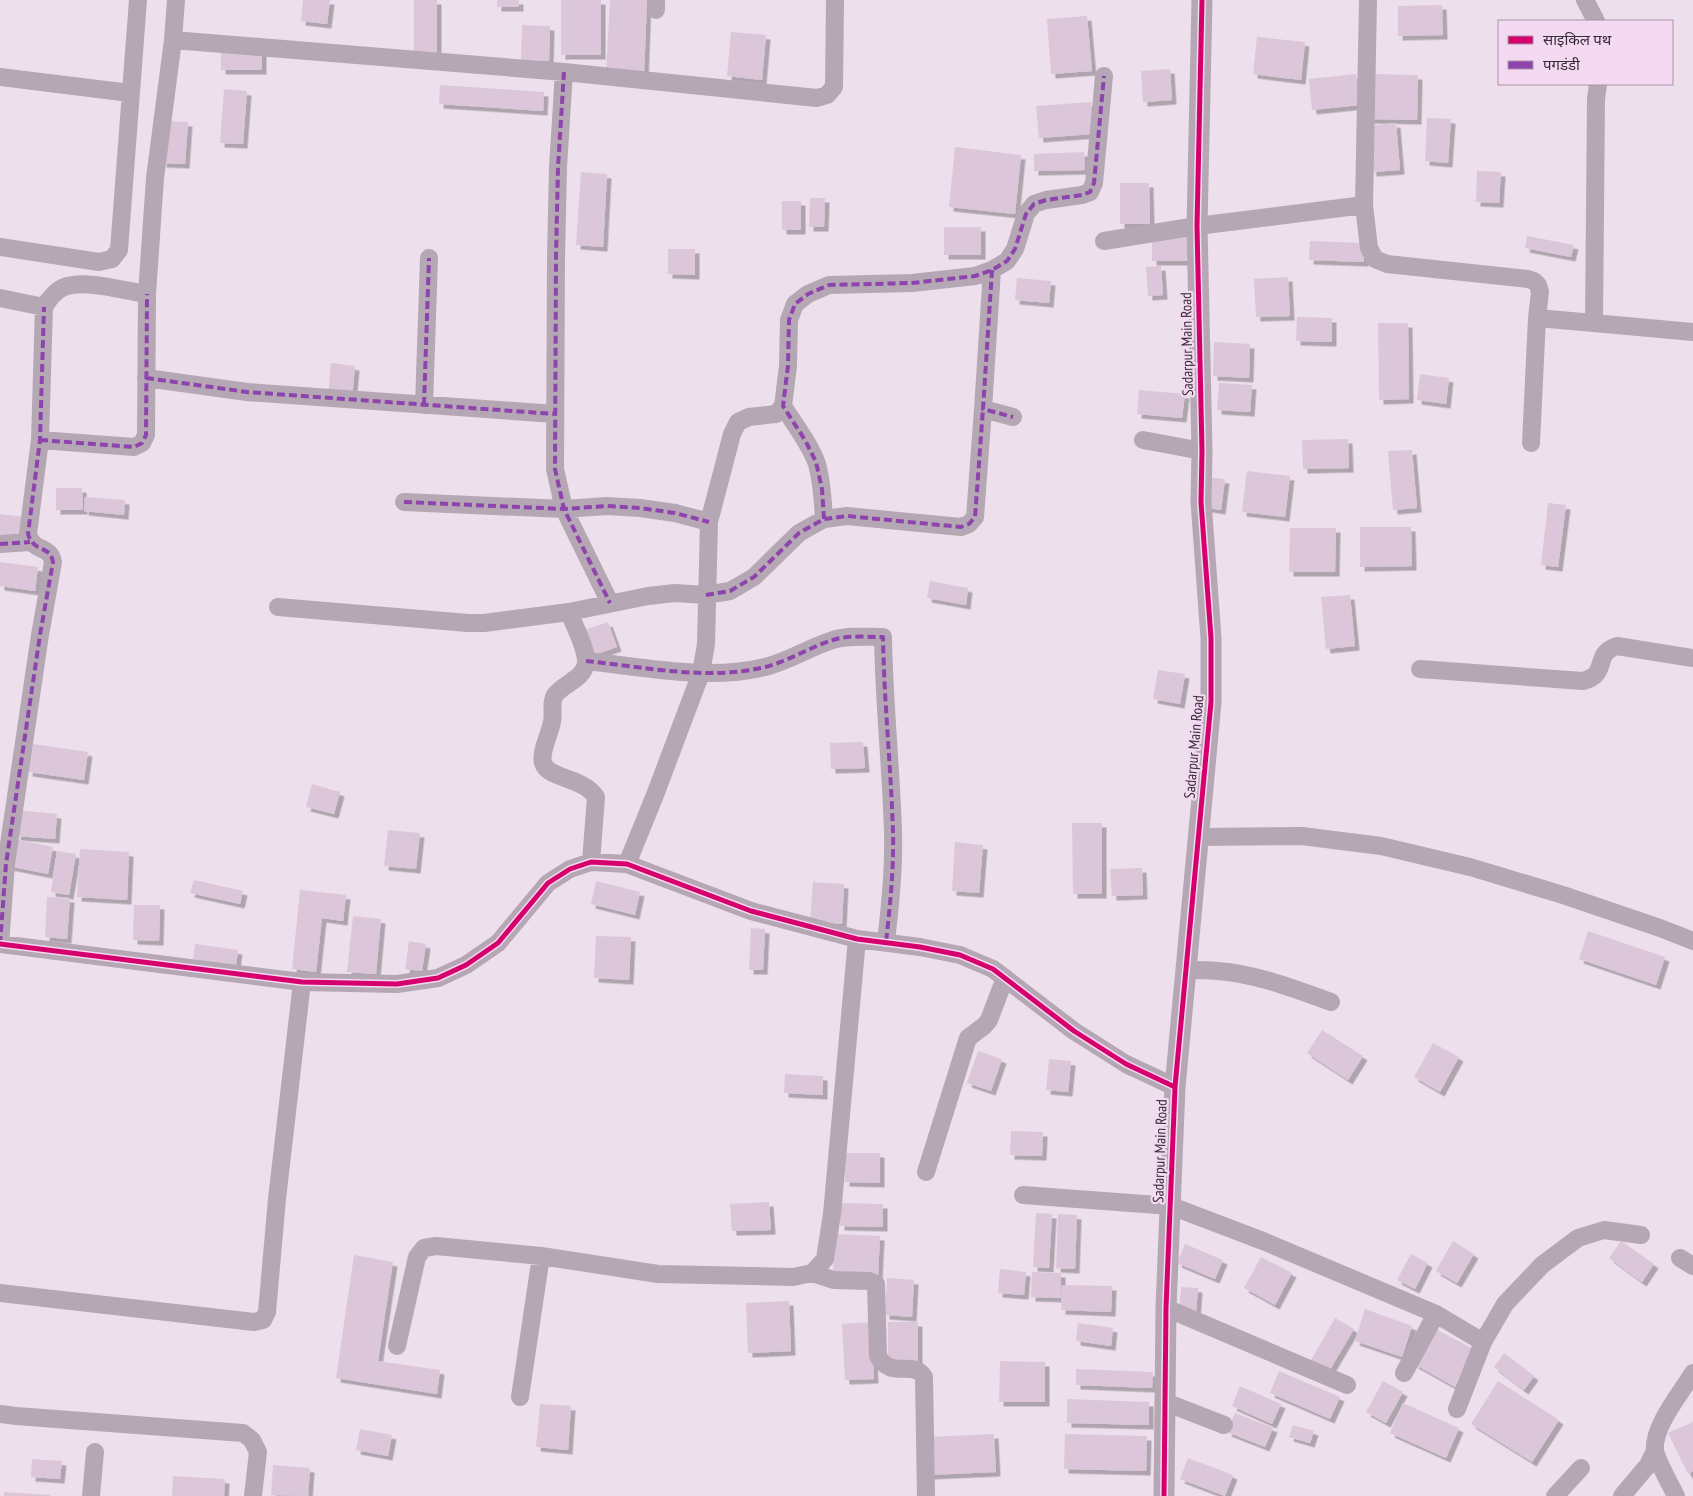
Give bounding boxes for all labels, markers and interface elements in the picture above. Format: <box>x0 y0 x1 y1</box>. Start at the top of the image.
legend <box>1498 20 1673 85</box>
text: साइकिल पथ <box>1543 30 1612 49</box>
text: पगडंडी <box>1543 55 1581 74</box>
street label: Sadarpur Main Road <box>1176 292 1197 396</box>
street label: Sadarpur Main Road <box>1180 695 1207 799</box>
street label: Sadarpur Main Road <box>1148 1099 1171 1203</box>

